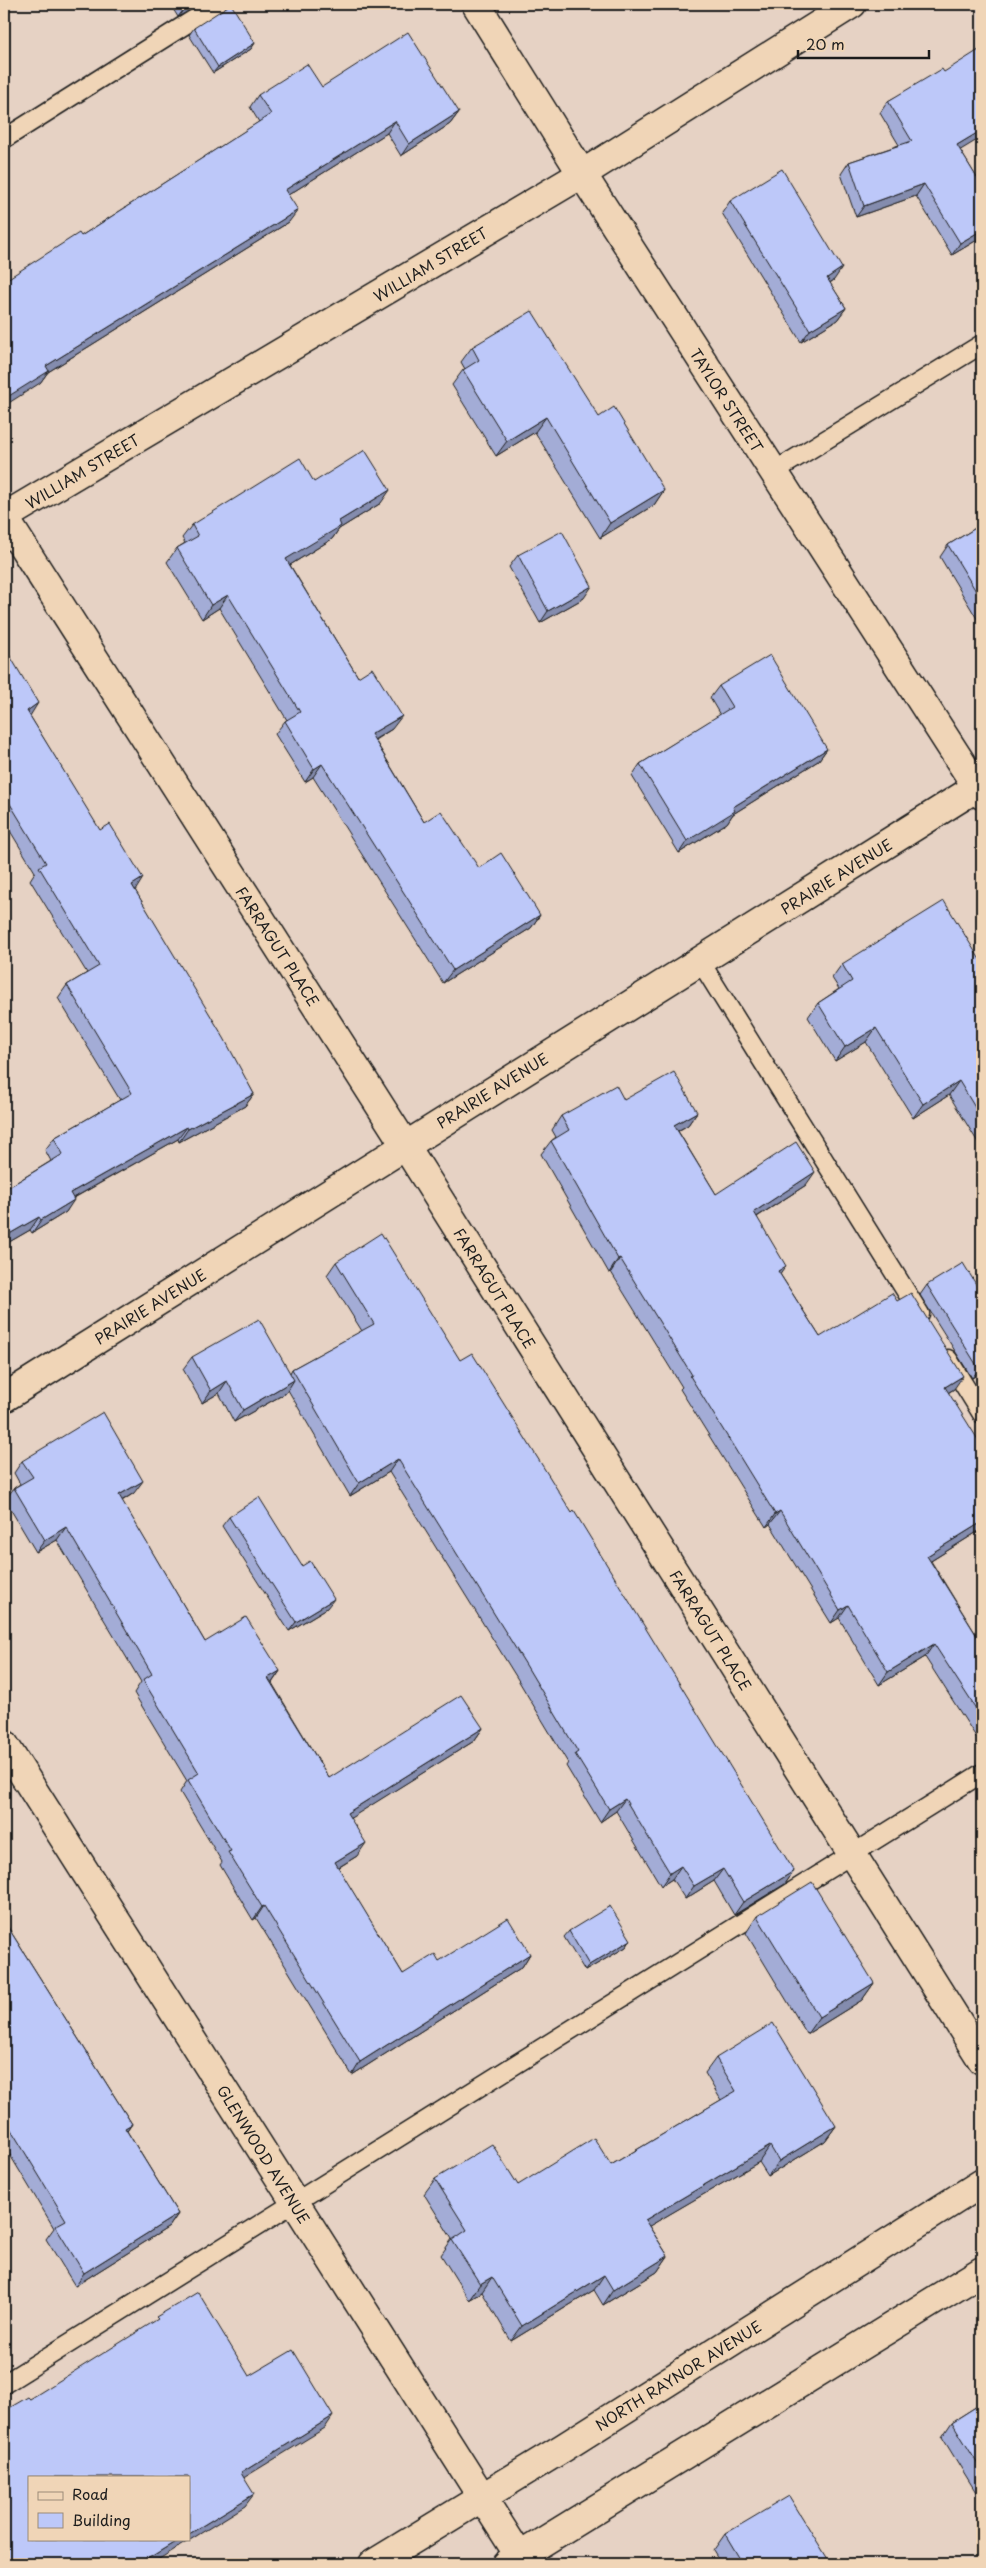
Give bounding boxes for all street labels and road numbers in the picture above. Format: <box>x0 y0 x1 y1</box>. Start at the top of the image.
street label: WILLIAM STREET <box>369 220 492 307</box>
street label: TAYLOR STREET <box>685 344 770 457</box>
street label: WILLIAM STREET <box>21 427 144 514</box>
street label: PRAIRIE AVENUE <box>776 832 896 920</box>
street label: FARRAGUT PLACE <box>231 882 325 1010</box>
street label: PRAIRIE AVENUE <box>432 1046 552 1134</box>
street label: FARRAGUT PLACE <box>448 1223 542 1353</box>
street label: PRAIRIE AVENUE <box>90 1262 210 1350</box>
street label: FARRAGUT PLACE <box>664 1565 758 1695</box>
street label: GLENWOOD AVENUE <box>212 2080 316 2228</box>
street label: NORTH RAYNOR AVENUE <box>590 2314 766 2436</box>

